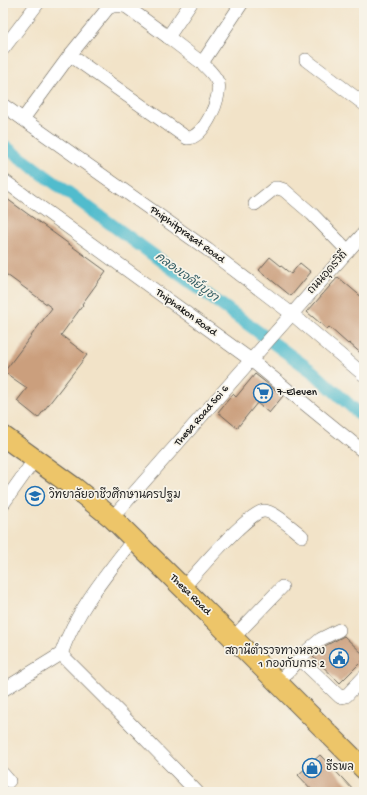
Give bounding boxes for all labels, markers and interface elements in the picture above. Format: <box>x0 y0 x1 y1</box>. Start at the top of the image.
street label: Phiphitprasat Road <box>147 203 228 267</box>
street label: ถนนอุดรวิถี <box>303 247 351 298</box>
water label: คลองเจดีย์บูชา <box>152 248 223 306</box>
street label: Thiphakon Road <box>152 286 220 340</box>
supermarket icon: 7-Eleven <box>252 382 274 404</box>
street label: Thesa Road Soi 6 <box>172 383 232 450</box>
place label: 7-Eleven <box>276 387 318 399</box>
school or university icon: วิทยาลัยอาชีวศึกษานครปฐม <box>24 485 46 507</box>
place label: วิทยาลัยอาชีวศึกษานครปฐม <box>49 487 181 502</box>
street label: Thesa Road <box>166 571 214 619</box>
place label: สถานีตำรวจทางหลวง 1 กองกับการ 2 <box>225 643 326 671</box>
public building icon: สถานีตำรวจทางหลวง 1 กองกับการ 2 <box>328 647 350 669</box>
shop icon: ธีรพล <box>301 757 323 779</box>
place label: ธีรพล <box>326 759 354 774</box>

